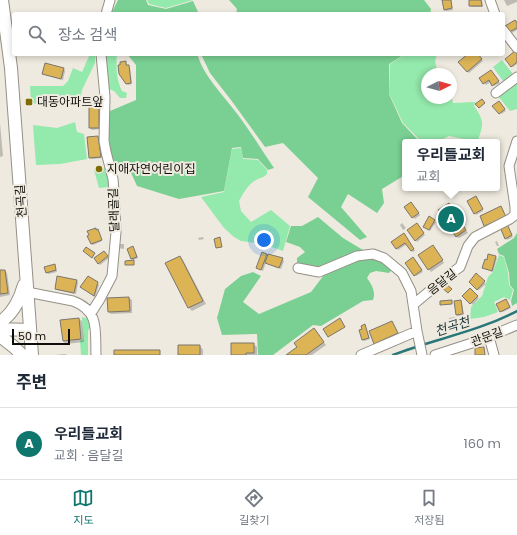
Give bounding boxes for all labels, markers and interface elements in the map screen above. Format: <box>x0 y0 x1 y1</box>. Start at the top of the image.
search box <box>12 12 505 56</box>
icon: search <box>26 23 48 45</box>
text: 장소 검색 <box>58 24 117 45</box>
north arrow <box>421 68 457 104</box>
place label: 대동아파트앞 <box>37 93 103 110</box>
marker: 대동아파트앞 <box>24 97 34 107</box>
popup <box>402 139 500 191</box>
text: 우리들교회 <box>416 144 486 165</box>
place label: 지애자연어린이집 <box>107 160 195 177</box>
marker: 지애자연어린이집 <box>94 164 104 174</box>
text: 교회 <box>416 167 440 186</box>
street label: 천곡길 <box>11 184 30 218</box>
street label: 달래골길 <box>104 188 123 232</box>
pin: A <box>438 204 464 234</box>
your location <box>254 230 274 250</box>
street label: 음달길 <box>423 265 460 299</box>
water label: 천곡천 <box>432 312 473 341</box>
street label: 관문길 <box>468 323 505 350</box>
scale bar <box>12 327 70 346</box>
text: 50 m <box>18 328 46 344</box>
text: 주변 <box>16 370 47 394</box>
text: 우리들교회 <box>54 423 123 444</box>
text: A <box>24 434 34 453</box>
text: 160 m <box>464 434 501 453</box>
text: 교회 · 음달길 <box>54 446 124 465</box>
tab: 지도 <box>72 487 94 529</box>
tab: 길찾기 <box>239 487 270 529</box>
tab: 저장됨 <box>414 487 445 529</box>

